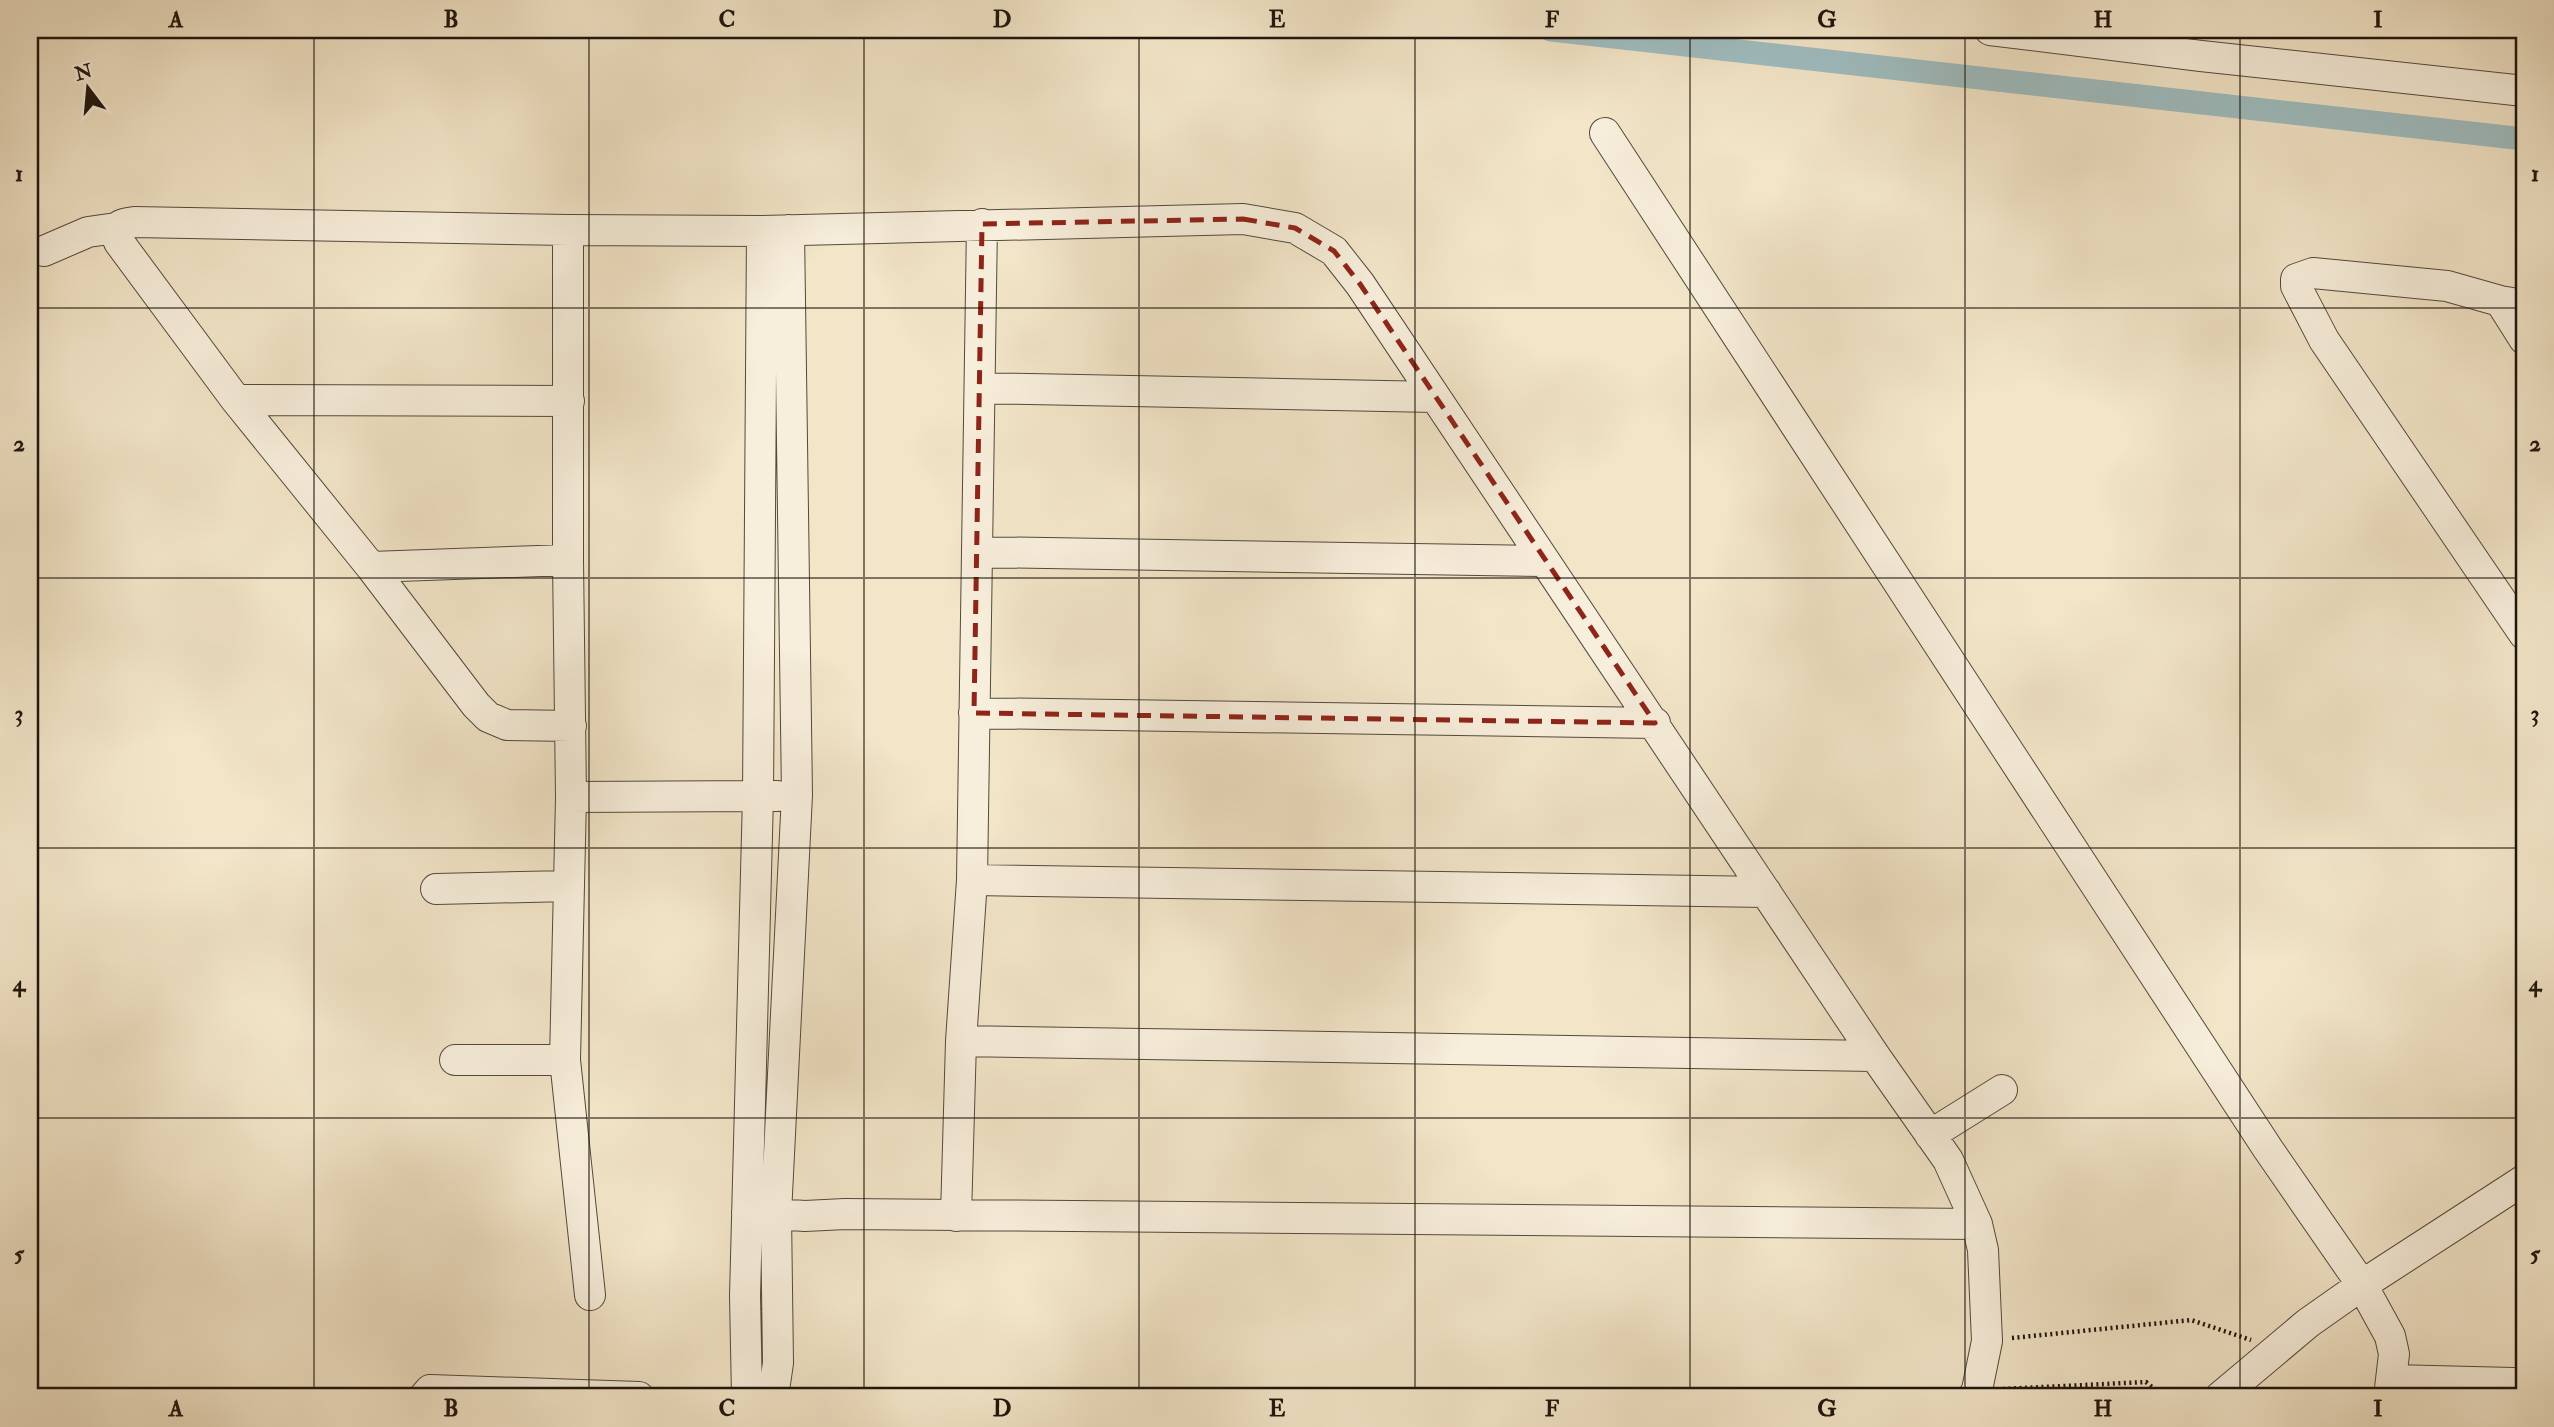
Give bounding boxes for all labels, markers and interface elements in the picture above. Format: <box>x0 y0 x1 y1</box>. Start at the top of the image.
text: A <box>168 5 184 34</box>
text: B <box>443 5 459 34</box>
text: C <box>719 5 735 34</box>
text: D <box>993 5 1011 34</box>
text: E <box>1269 5 1286 34</box>
text: F <box>1545 5 1560 34</box>
text: G <box>1817 5 1837 34</box>
text: H <box>2094 5 2113 34</box>
text: I <box>2373 5 2383 34</box>
north arrow <box>52 52 122 122</box>
text: N <box>71 58 96 87</box>
text: 1 <box>15 159 23 188</box>
text: 1 <box>2531 159 2539 188</box>
text: 2 <box>13 429 25 458</box>
text: 2 <box>2529 429 2541 458</box>
text: 3 <box>15 699 23 728</box>
text: 3 <box>2531 699 2539 728</box>
text: 4 <box>12 969 27 998</box>
text: 4 <box>2528 969 2543 998</box>
text: 5 <box>14 1239 25 1268</box>
text: 5 <box>2530 1239 2541 1268</box>
text: A <box>168 1394 184 1423</box>
text: B <box>443 1394 459 1423</box>
text: C <box>719 1394 735 1423</box>
text: D <box>993 1394 1011 1423</box>
text: E <box>1269 1394 1286 1423</box>
text: F <box>1545 1394 1560 1423</box>
text: G <box>1817 1394 1837 1423</box>
text: H <box>2094 1394 2113 1423</box>
text: I <box>2373 1394 2383 1423</box>

